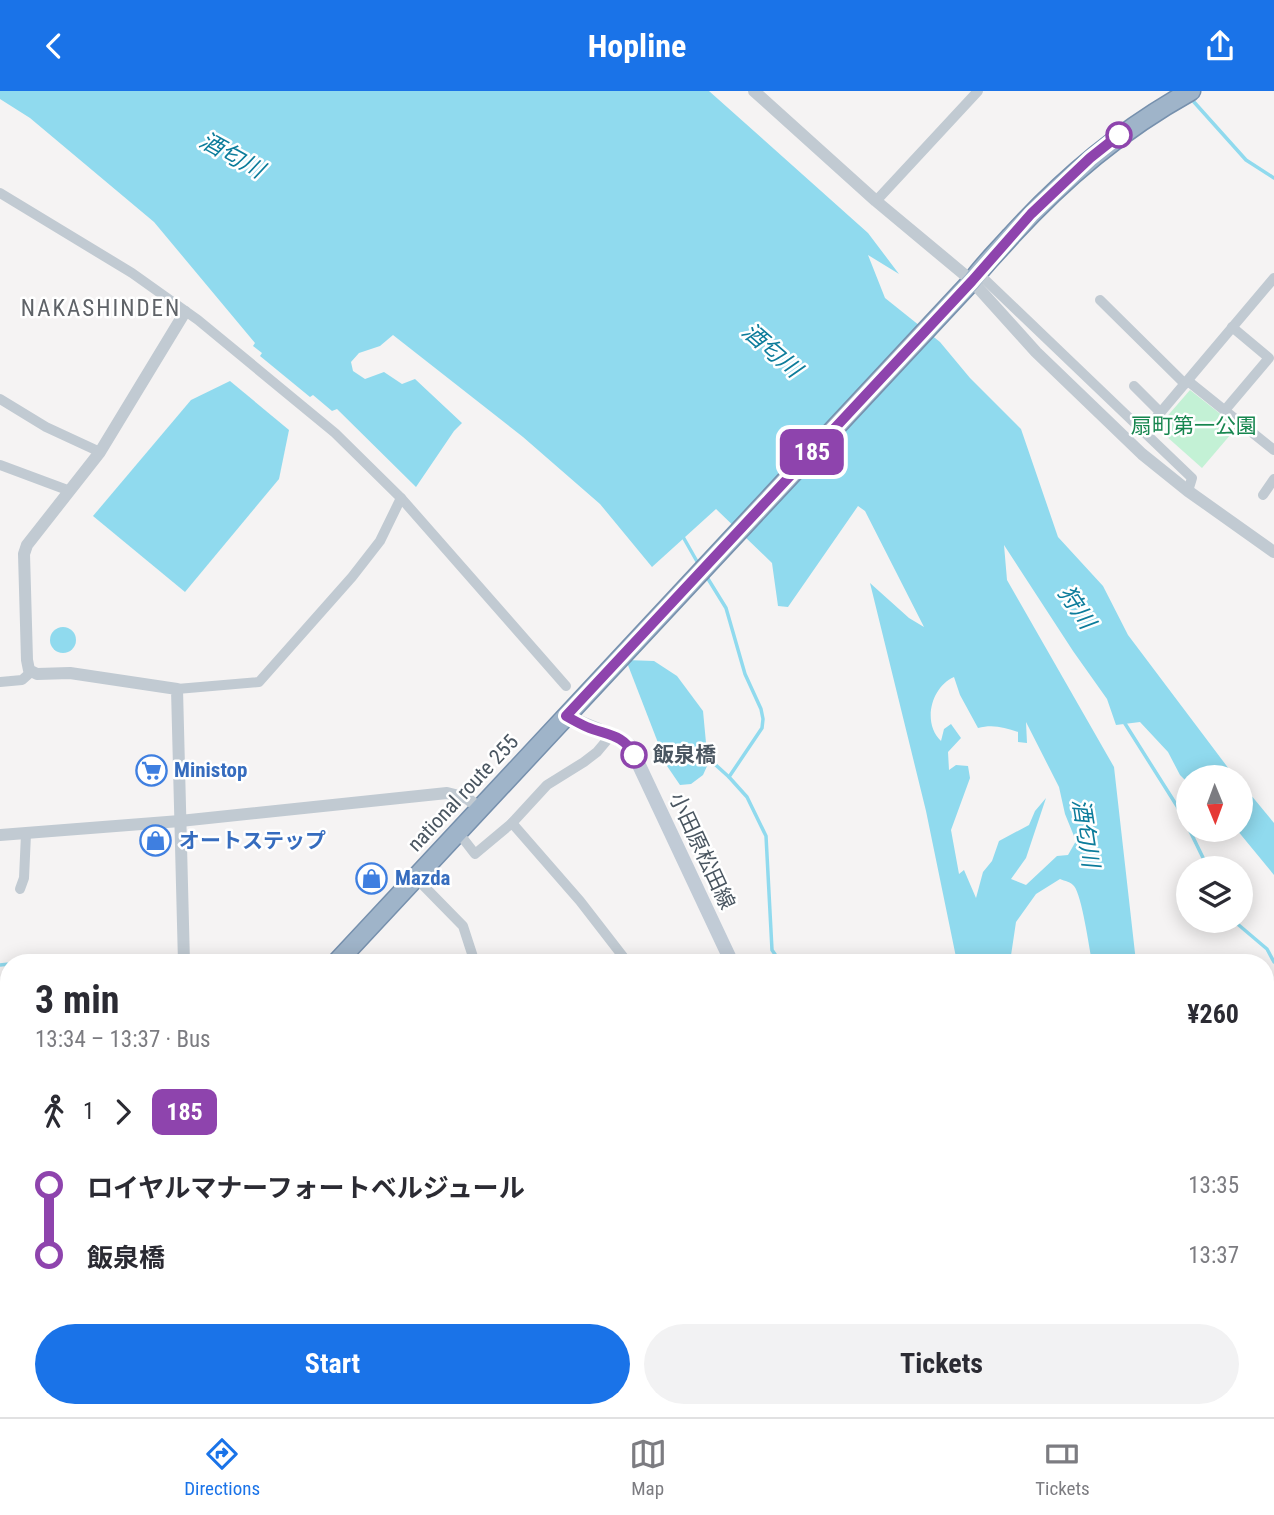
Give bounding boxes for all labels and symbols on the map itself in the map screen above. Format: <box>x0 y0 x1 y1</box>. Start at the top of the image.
unlabelled marker <box>1106 122 1132 148</box>
water label: 酒匂川 <box>195 127 271 185</box>
district label: NAKASHINDEN <box>21 295 181 322</box>
water label: 酒匂川 <box>737 318 809 385</box>
park label: 扇町第一公園 <box>1131 414 1257 438</box>
line badge: 185 <box>772 429 852 475</box>
water label: 狩川 <box>1053 581 1102 636</box>
street label: national route 255 <box>403 730 523 856</box>
marker: 飯泉橋 <box>621 742 647 768</box>
place label: 飯泉橋 <box>652 743 716 767</box>
supermarket icon: Ministop <box>134 753 168 787</box>
place label: Ministop <box>174 758 247 782</box>
north arrow <box>1176 765 1253 842</box>
street label: 小田原松田線 <box>664 789 740 913</box>
water label: 酒匂川 <box>1067 797 1105 872</box>
shop icon: オートステップ <box>139 824 173 858</box>
place label: オートステップ <box>179 829 326 853</box>
shop icon: Mazda <box>355 861 389 895</box>
place label: Mazda <box>395 866 451 890</box>

